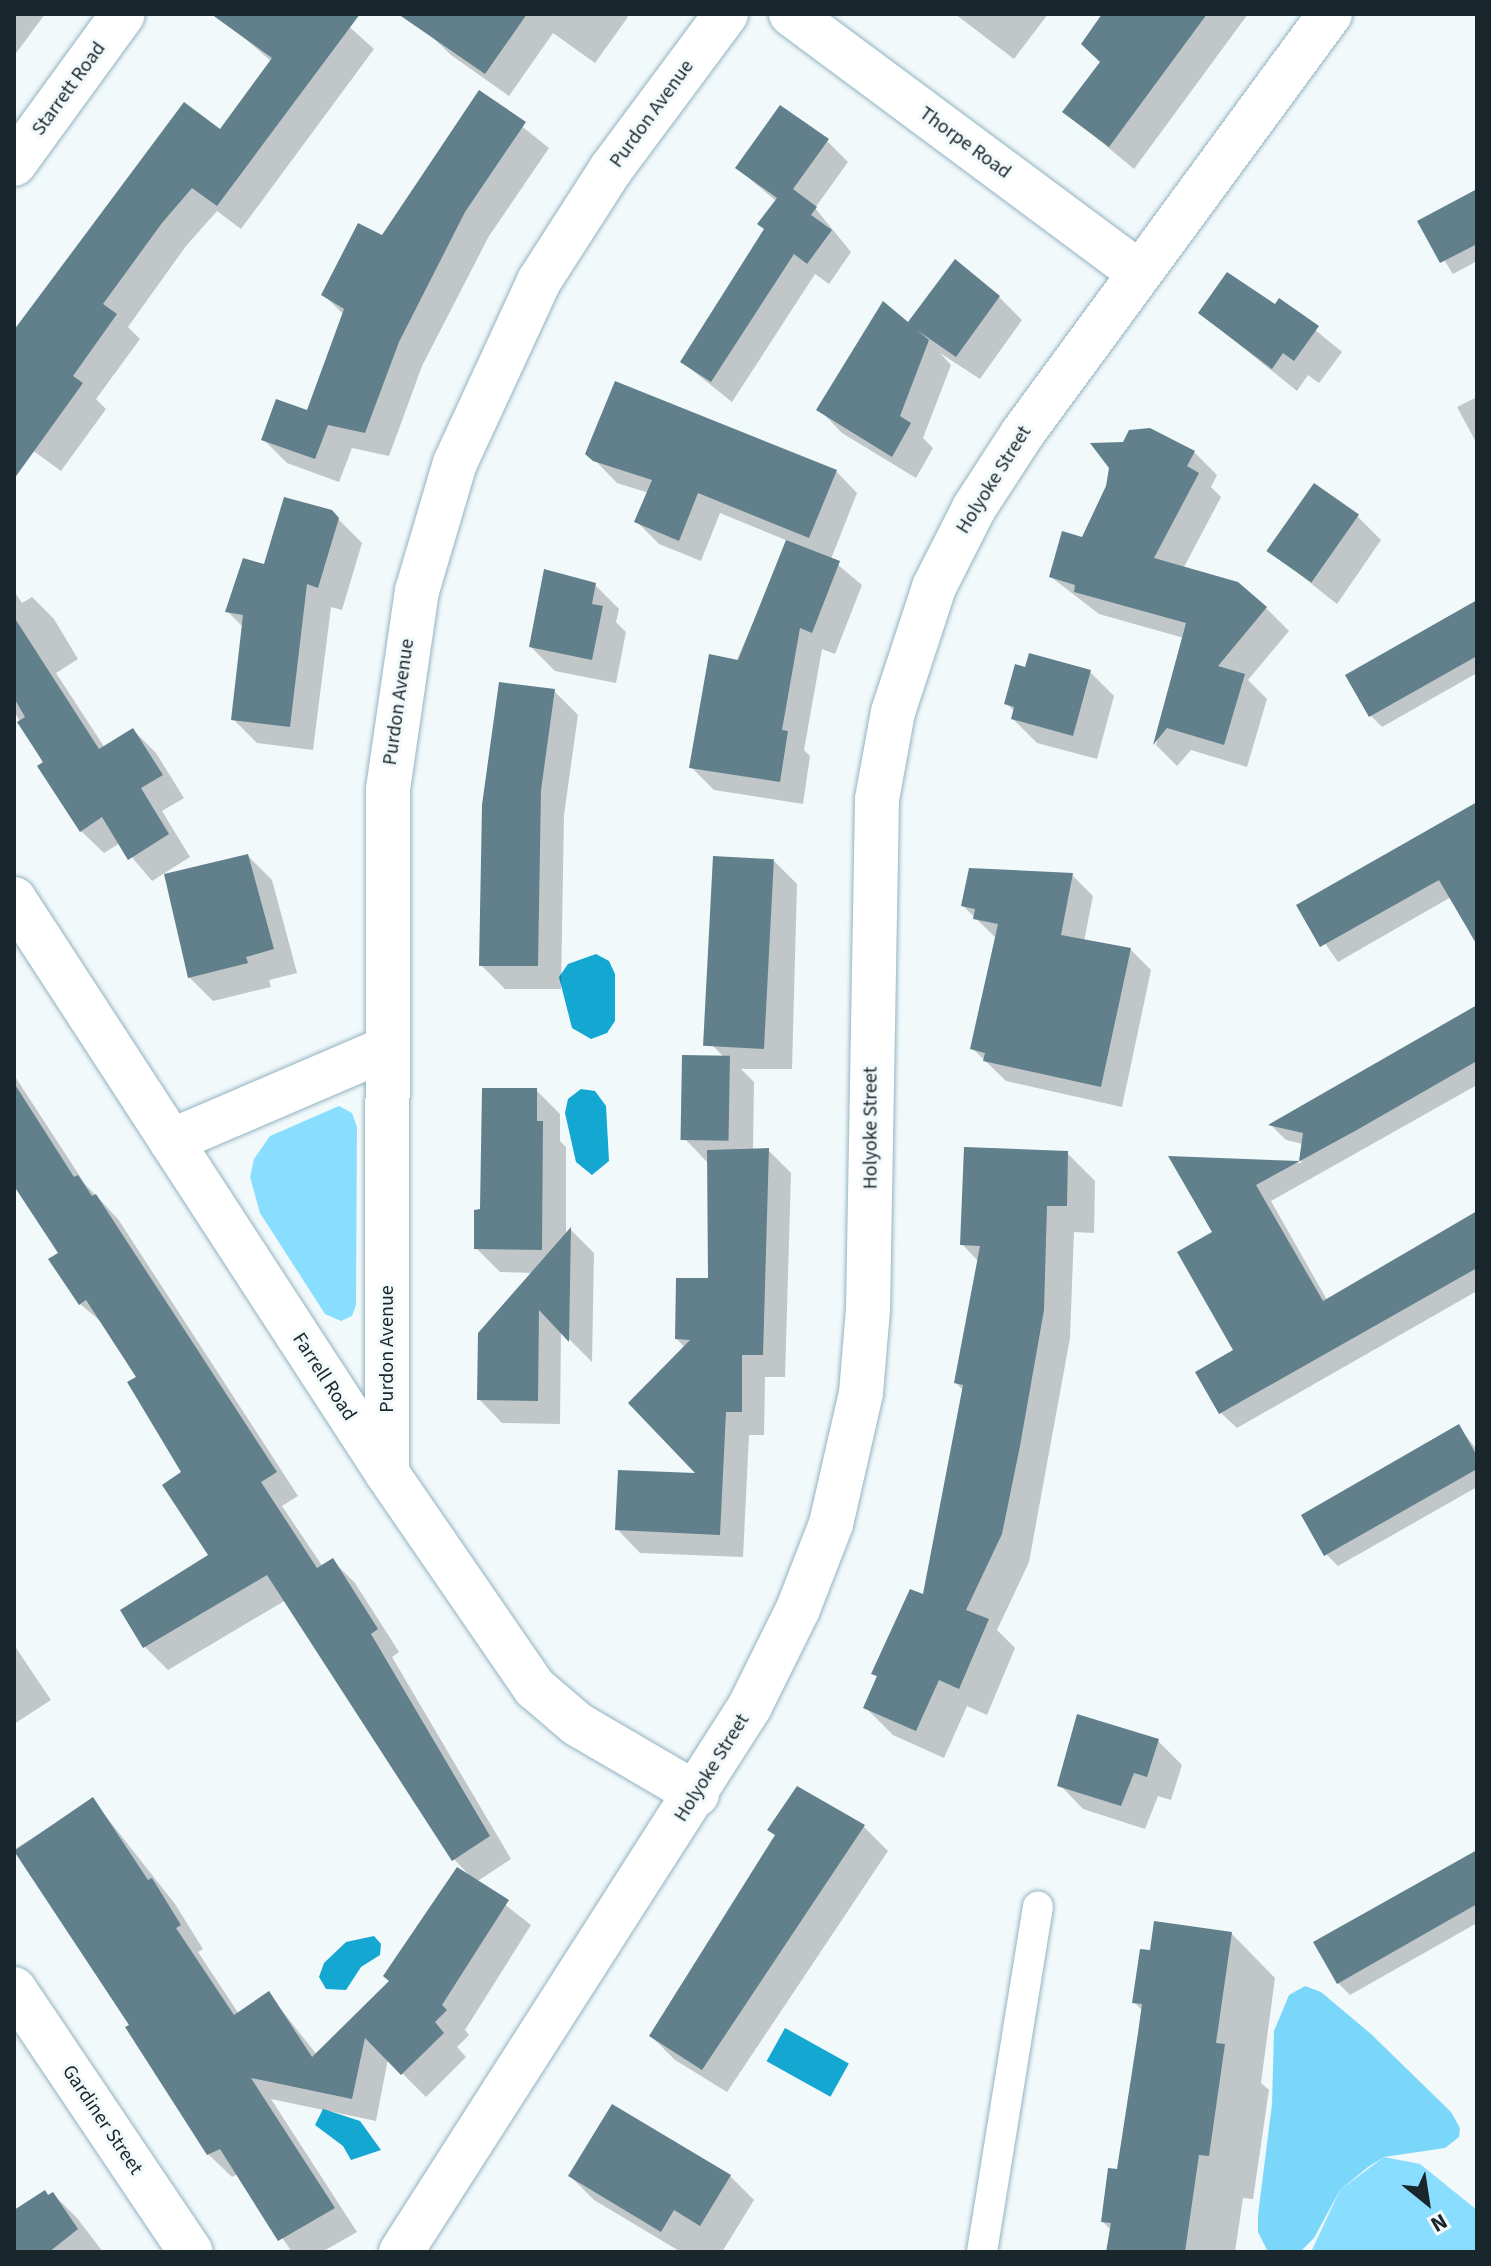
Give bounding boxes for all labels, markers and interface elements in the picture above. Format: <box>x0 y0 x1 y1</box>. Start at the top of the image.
street label: Starrett Road <box>27 37 111 141</box>
street label: Purdon Avenue <box>605 55 699 173</box>
street label: Thorpe Road <box>915 102 1015 184</box>
street label: Holyoke Street <box>951 422 1037 538</box>
street label: Purdon Avenue <box>378 637 420 767</box>
street label: Holyoke Street <box>859 1067 883 1189</box>
street label: Purdon Avenue <box>375 1285 399 1413</box>
street label: Farrell Road <box>287 1329 361 1425</box>
street label: Holyoke Street <box>669 1710 755 1826</box>
street label: Gardiner Street <box>57 2061 147 2179</box>
north arrow <box>1387 2162 1467 2242</box>
text: N <box>1425 2205 1453 2240</box>

